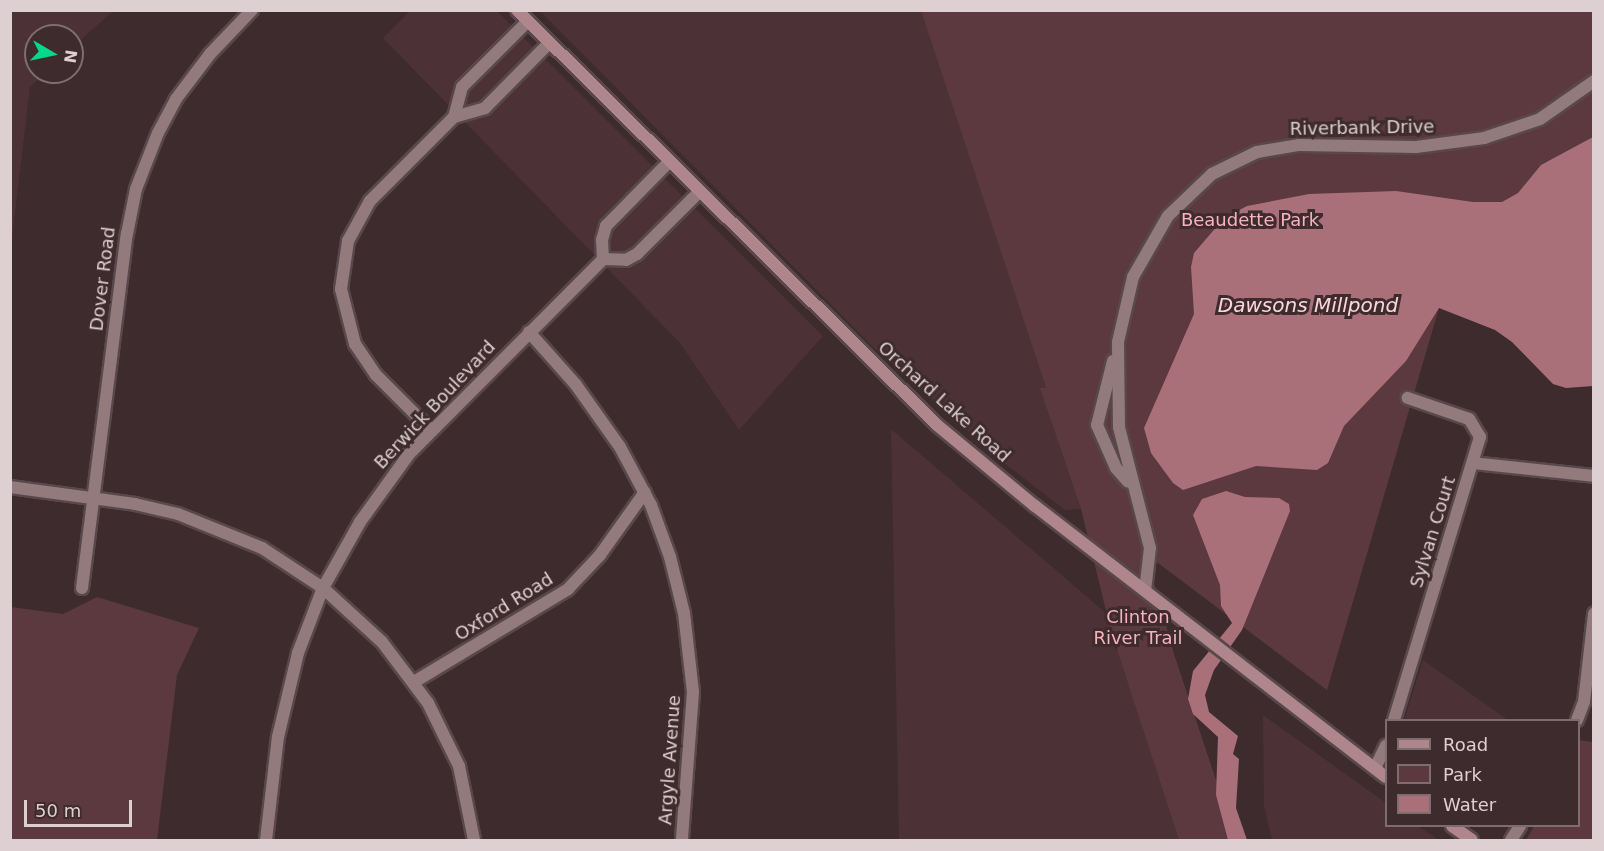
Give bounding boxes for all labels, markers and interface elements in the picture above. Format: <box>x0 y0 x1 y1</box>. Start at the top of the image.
north arrow <box>24 24 84 84</box>
text: N <box>60 48 81 65</box>
street label: Riverbank Drive <box>1290 116 1434 140</box>
park label: Beaudette Park <box>1181 209 1319 231</box>
street label: Dover Road <box>86 226 120 332</box>
water label: Dawsons Millpond <box>1218 293 1398 317</box>
street label: Berwick Boulevard <box>370 336 500 474</box>
street label: Orchard Lake Road <box>873 337 1015 467</box>
street label: Sylvan Court <box>1406 474 1460 590</box>
street label: Oxford Road <box>451 568 557 646</box>
park label: Clinton River Trail <box>1093 607 1183 650</box>
street label: Argyle Avenue <box>655 694 685 826</box>
legend <box>1385 719 1580 827</box>
text: Road <box>1443 734 1488 755</box>
text: Park <box>1443 764 1482 785</box>
scale bar <box>27 788 135 826</box>
text: Water <box>1443 794 1496 815</box>
text: 50 m <box>35 800 81 821</box>

